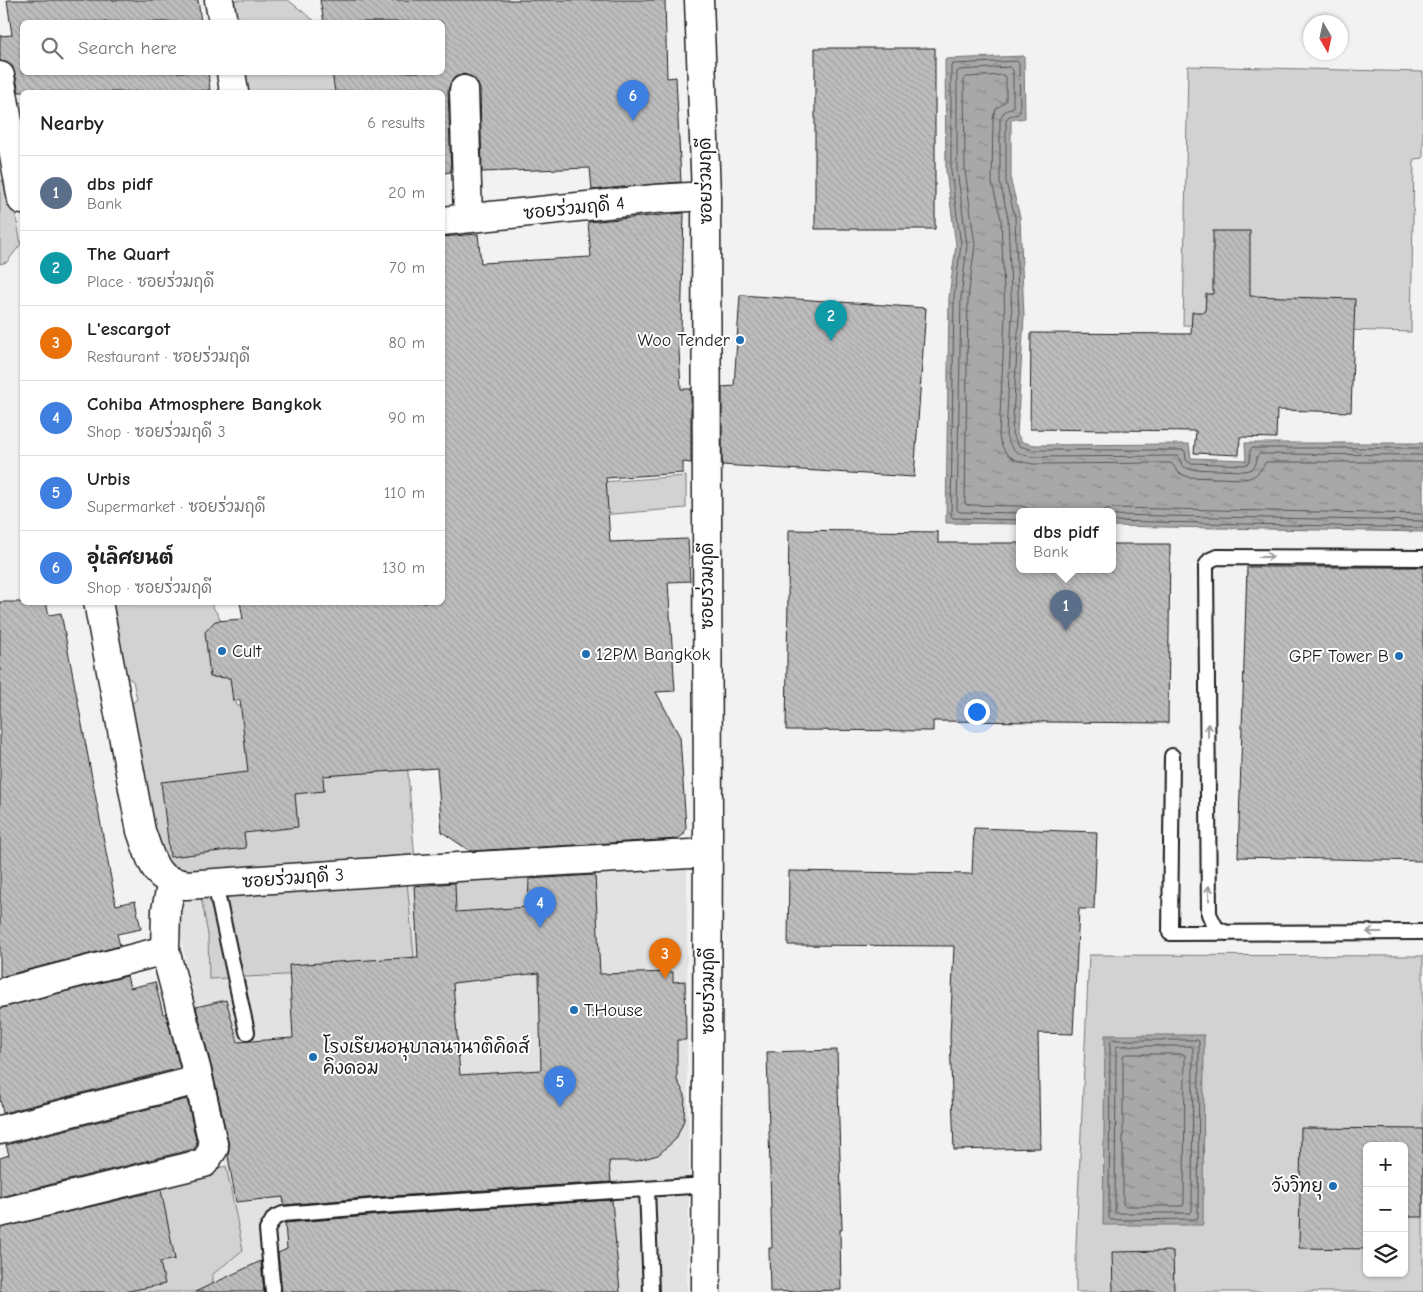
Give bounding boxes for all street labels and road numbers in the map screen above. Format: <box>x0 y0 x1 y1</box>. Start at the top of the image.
street label: ซอยร่วมฤดี <box>692 137 718 225</box>
street label: ซอยร่วมฤดี 4 <box>522 191 626 225</box>
street label: ซอยร่วมฤดี <box>695 543 719 629</box>
street label: ซอยร่วมฤดี 3 <box>241 862 345 894</box>
street label: ซอยร่วมฤดี <box>696 948 720 1034</box>

